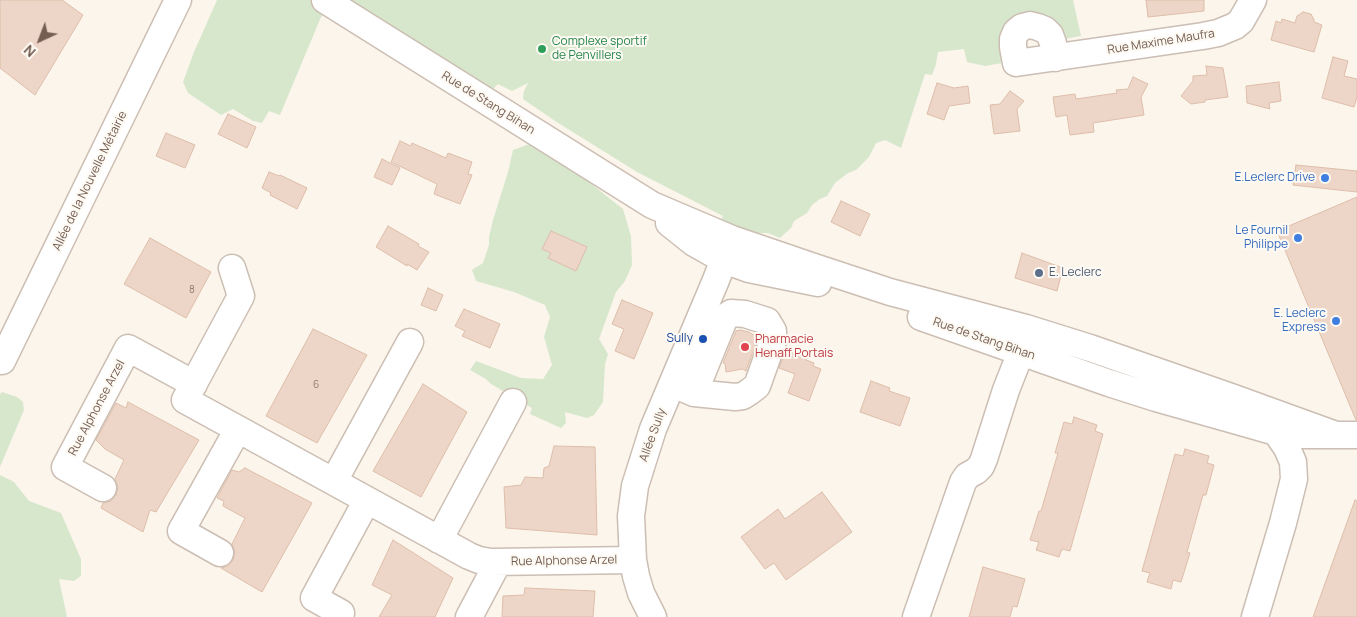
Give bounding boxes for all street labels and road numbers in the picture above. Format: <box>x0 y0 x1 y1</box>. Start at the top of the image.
street label: Rue Maxime Maufra <box>1106 26 1216 58</box>
street label: Rue de Stang Bihan <box>439 68 537 138</box>
street label: Allée de la Nouvelle Métairie <box>50 109 130 253</box>
street label: Rue de Stang Bihan <box>931 315 1037 363</box>
street label: Rue Alphonse Arzel <box>66 358 128 458</box>
street label: Allée Sully <box>637 406 669 464</box>
street label: Rue Alphonse Arzel <box>511 553 617 569</box>

